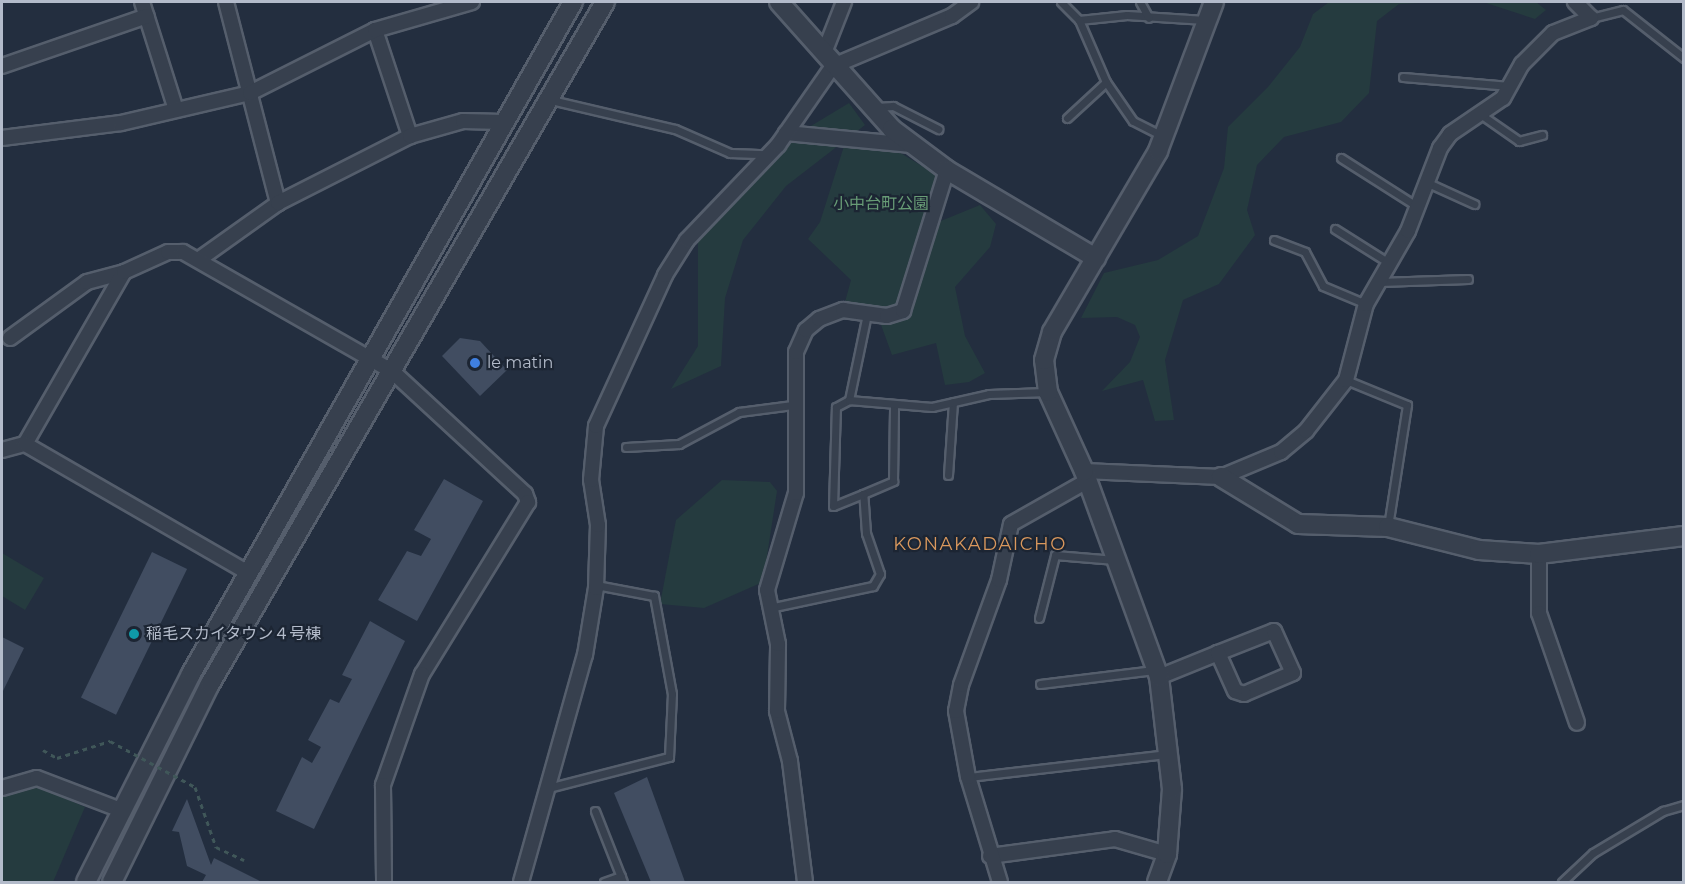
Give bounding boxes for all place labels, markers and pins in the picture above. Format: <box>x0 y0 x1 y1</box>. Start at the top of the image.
place label: le matin <box>487 353 553 373</box>
marker: le matin <box>468 356 482 370</box>
place label: 稲毛スカイタウン４号棟 <box>146 624 322 644</box>
marker: 稲毛スカイタウン４号棟 <box>127 627 141 641</box>

